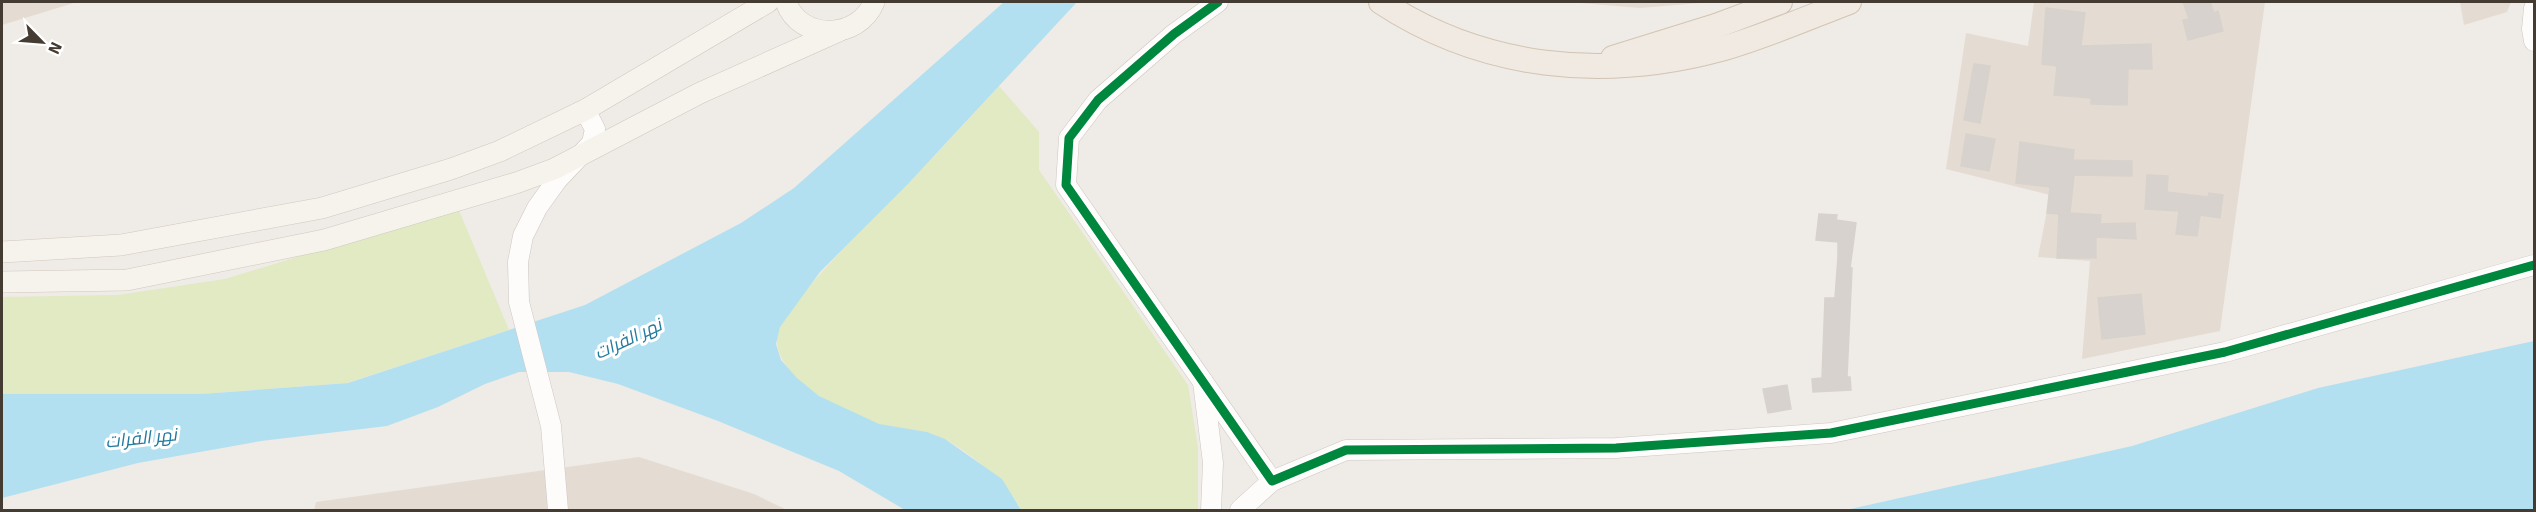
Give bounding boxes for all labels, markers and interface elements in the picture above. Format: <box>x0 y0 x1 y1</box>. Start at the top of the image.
north arrow <box>12 12 72 72</box>
text: N <box>43 39 66 57</box>
water label: نهر الفرات <box>591 313 667 364</box>
water label: نهر الفرات <box>104 423 180 453</box>

